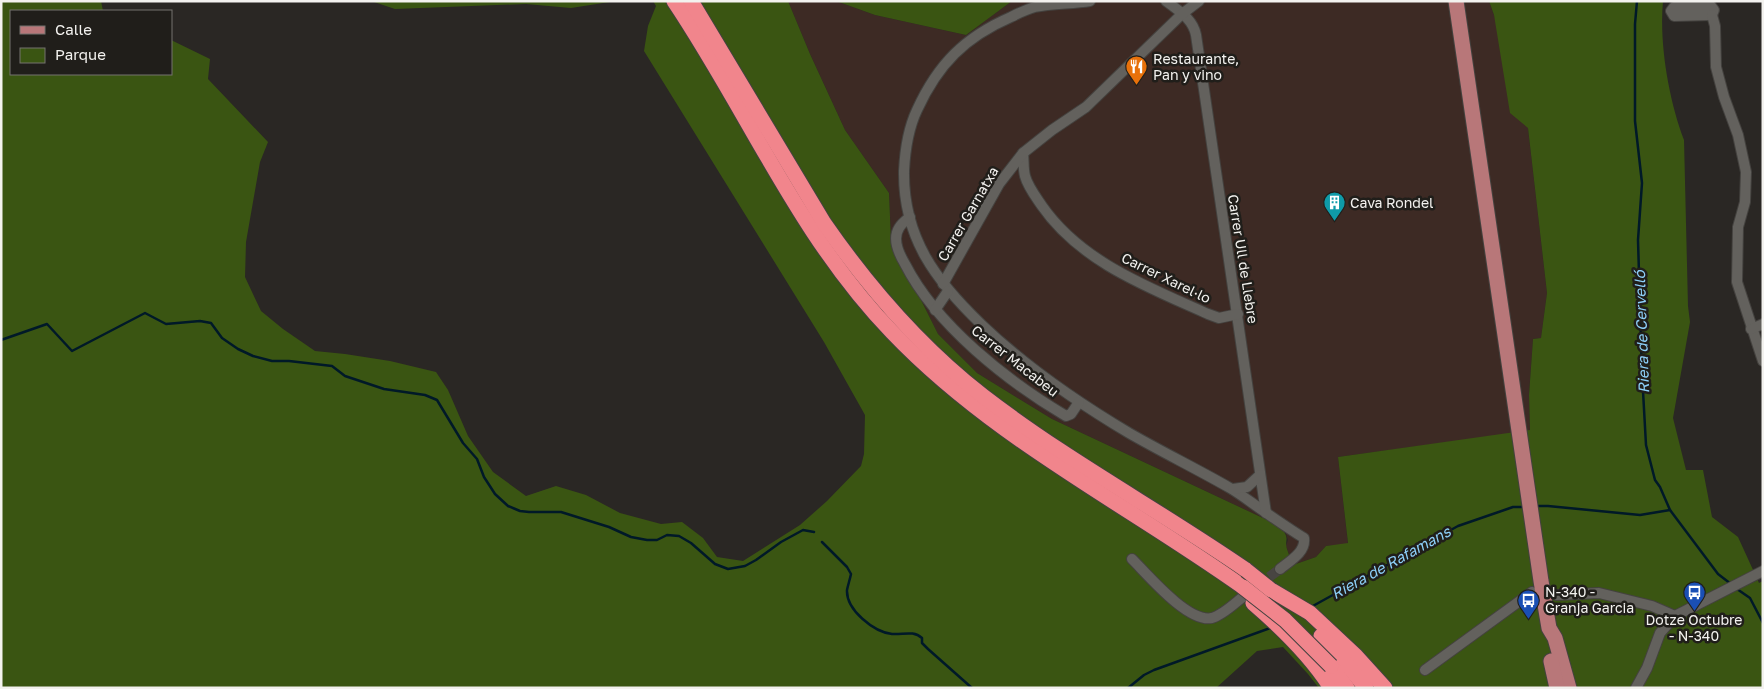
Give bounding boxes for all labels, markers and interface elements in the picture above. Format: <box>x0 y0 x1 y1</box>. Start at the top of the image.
legend <box>10 10 172 75</box>
text: Calle <box>55 20 92 38</box>
text: Parque <box>55 45 106 63</box>
place label: Restaurante, Pan y vino <box>1153 50 1239 83</box>
restaurant icon: Restaurante, Pan y vino <box>1125 55 1149 86</box>
street label: Carrer Garnatxa <box>934 163 1001 264</box>
building icon: Cava Rondel <box>1322 191 1346 222</box>
street label: Carrer Ull de Llebre <box>1225 193 1262 325</box>
place label: Cava Rondel <box>1350 194 1434 211</box>
street label: Carrer Xarel·lo <box>1119 249 1214 306</box>
water label: Riera de Cervelló <box>1630 268 1652 394</box>
street label: Carrer Macabeu <box>968 321 1062 400</box>
water label: Riera de Rafamans <box>1328 521 1454 602</box>
bus stop icon: Dotze Octubre - N-340 <box>1682 580 1706 611</box>
place label: N-340 - Granja Garcia <box>1545 583 1634 616</box>
bus stop icon: N-340 - Granja Garcia <box>1517 588 1541 619</box>
place label: Dotze Octubre - N-340 <box>1646 611 1742 644</box>

